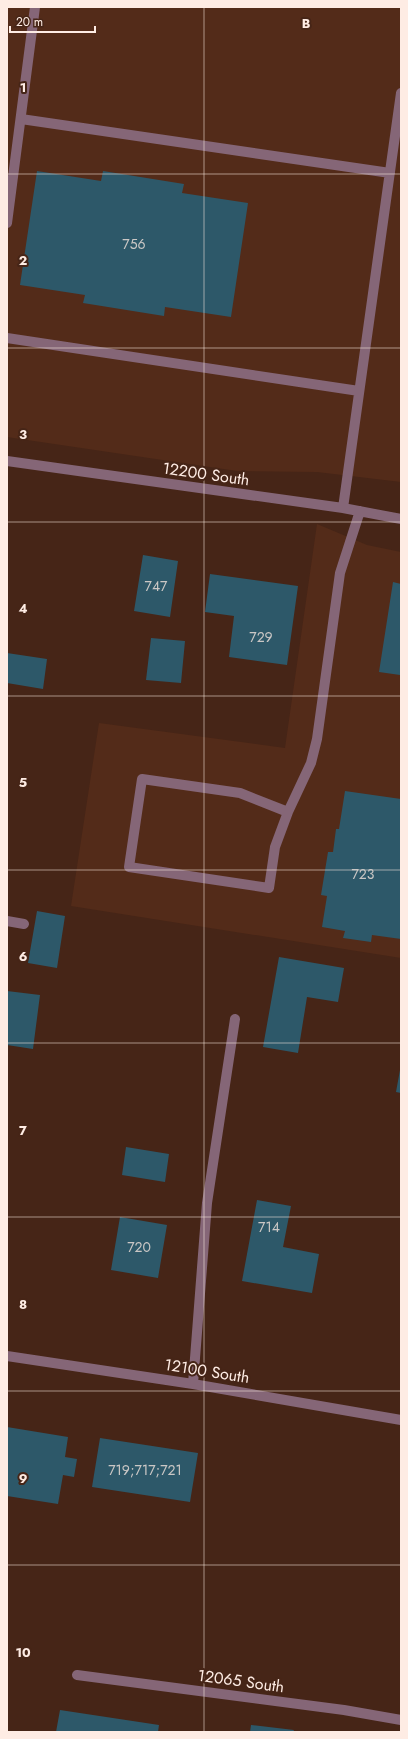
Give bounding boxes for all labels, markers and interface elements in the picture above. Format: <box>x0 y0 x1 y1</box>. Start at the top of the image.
scale bar <box>10 8 95 34</box>
text: 20 m <box>16 13 43 31</box>
text: B <box>302 14 311 33</box>
text: 1 <box>20 78 26 97</box>
house number: 756 <box>122 234 146 254</box>
text: 2 <box>19 251 27 270</box>
text: 3 <box>19 425 27 444</box>
street label: 12200 South <box>161 457 251 491</box>
house number: 747 <box>145 576 168 596</box>
text: 4 <box>18 599 28 618</box>
house number: 729 <box>249 627 273 647</box>
text: 5 <box>19 773 27 792</box>
house number: 723 <box>352 864 375 884</box>
text: 6 <box>19 947 28 966</box>
text: 7 <box>19 1121 27 1140</box>
house number: 714 <box>258 1217 280 1237</box>
house number: 720 <box>127 1237 151 1257</box>
text: 8 <box>19 1295 27 1314</box>
street label: 12100 South <box>163 1353 251 1389</box>
house number: 719;717;721 <box>108 1460 182 1480</box>
text: 9 <box>19 1469 28 1488</box>
text: 10 <box>15 1643 31 1662</box>
street label: 12065 South <box>196 1664 286 1698</box>

